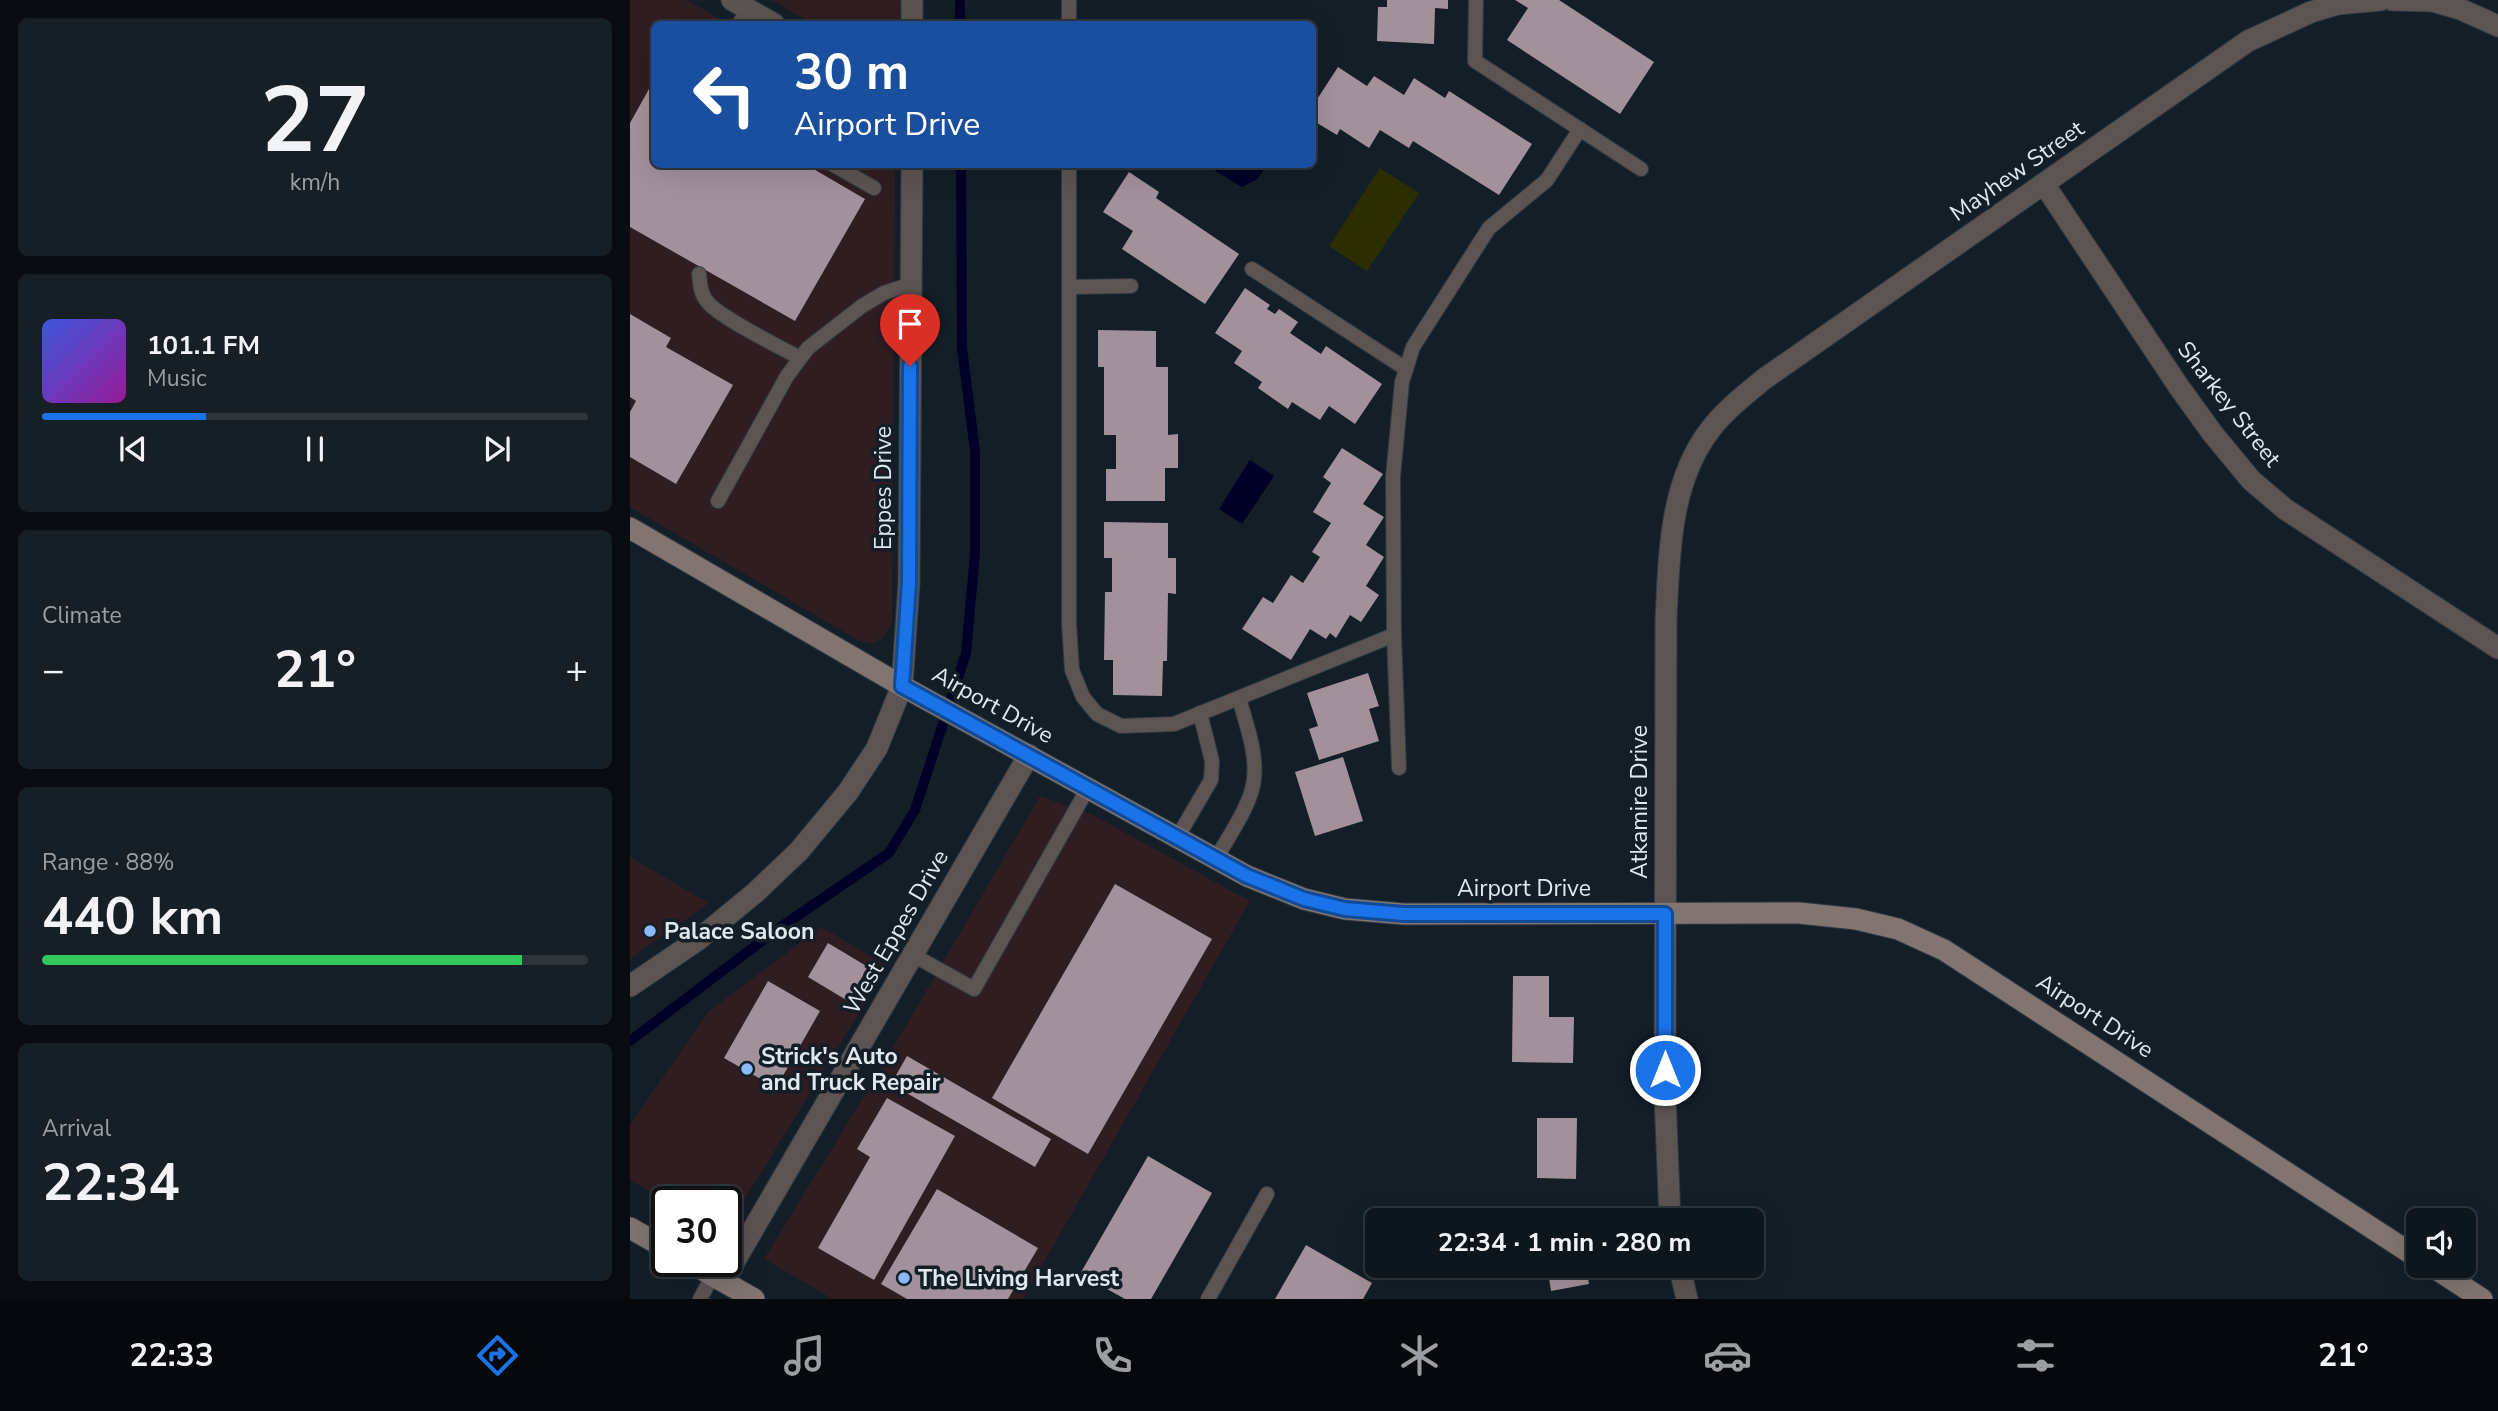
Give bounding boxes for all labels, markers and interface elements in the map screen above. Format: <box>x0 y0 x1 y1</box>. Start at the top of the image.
text: 30 m <box>794 39 909 106</box>
icon: left <box>679 49 770 140</box>
text: 27 <box>260 59 370 183</box>
text: Airport Drive <box>794 103 980 146</box>
street label: Mayhew Street <box>1944 113 2091 229</box>
text: km/h <box>290 167 340 198</box>
pin <box>880 294 940 366</box>
icon: arrive <box>891 305 929 343</box>
text: 101.1 FM <box>147 328 260 363</box>
street label: Sharkey Street <box>2170 335 2288 474</box>
text: Music <box>147 363 207 394</box>
street label: Eppes Drive <box>868 426 899 550</box>
icon: previous <box>114 430 152 468</box>
icon: pause <box>296 430 334 468</box>
icon: next <box>478 430 516 468</box>
text: Climate <box>42 600 122 631</box>
text: 21° <box>274 634 356 705</box>
text: − <box>42 645 65 696</box>
text: + <box>565 645 588 696</box>
street label: Airport Drive <box>927 659 1059 751</box>
street label: Atkamire Drive <box>1624 725 1655 879</box>
street label: West Eppes Drive <box>836 844 956 1020</box>
text: Range · 88% <box>42 847 174 878</box>
street label: Airport Drive <box>1457 873 1591 904</box>
text: 440 km <box>42 881 223 952</box>
place label: Palace Saloon <box>664 916 815 947</box>
marker: Palace Saloon <box>642 923 658 939</box>
street label: Airport Drive <box>2030 967 2160 1065</box>
position arrow <box>1628 1033 1702 1107</box>
place label: Strick's Auto and Truck Repair <box>761 1041 940 1098</box>
marker: Strick's Auto and Truck Repair <box>739 1061 755 1077</box>
text: Arrival <box>42 1113 111 1144</box>
text: 22:34 <box>42 1147 180 1218</box>
speed limit sign: 30 <box>651 1186 742 1277</box>
map controls <box>2406 1208 2476 1278</box>
button: sound <box>2406 1208 2476 1278</box>
text: 22:34 · 1 min · 280 m <box>1438 1225 1691 1260</box>
place label: The Living Harvest <box>918 1263 1119 1294</box>
marker: The Living Harvest <box>896 1270 912 1286</box>
icon: directions <box>473 1331 522 1380</box>
icon: music <box>780 1331 829 1380</box>
icon: phone <box>1088 1331 1137 1380</box>
icon: climate <box>1395 1331 1444 1380</box>
icon: car <box>1703 1331 1752 1380</box>
icon: filters <box>2011 1331 2060 1380</box>
text: 22:33 <box>129 1334 214 1377</box>
text: 21° <box>2318 1334 2369 1377</box>

